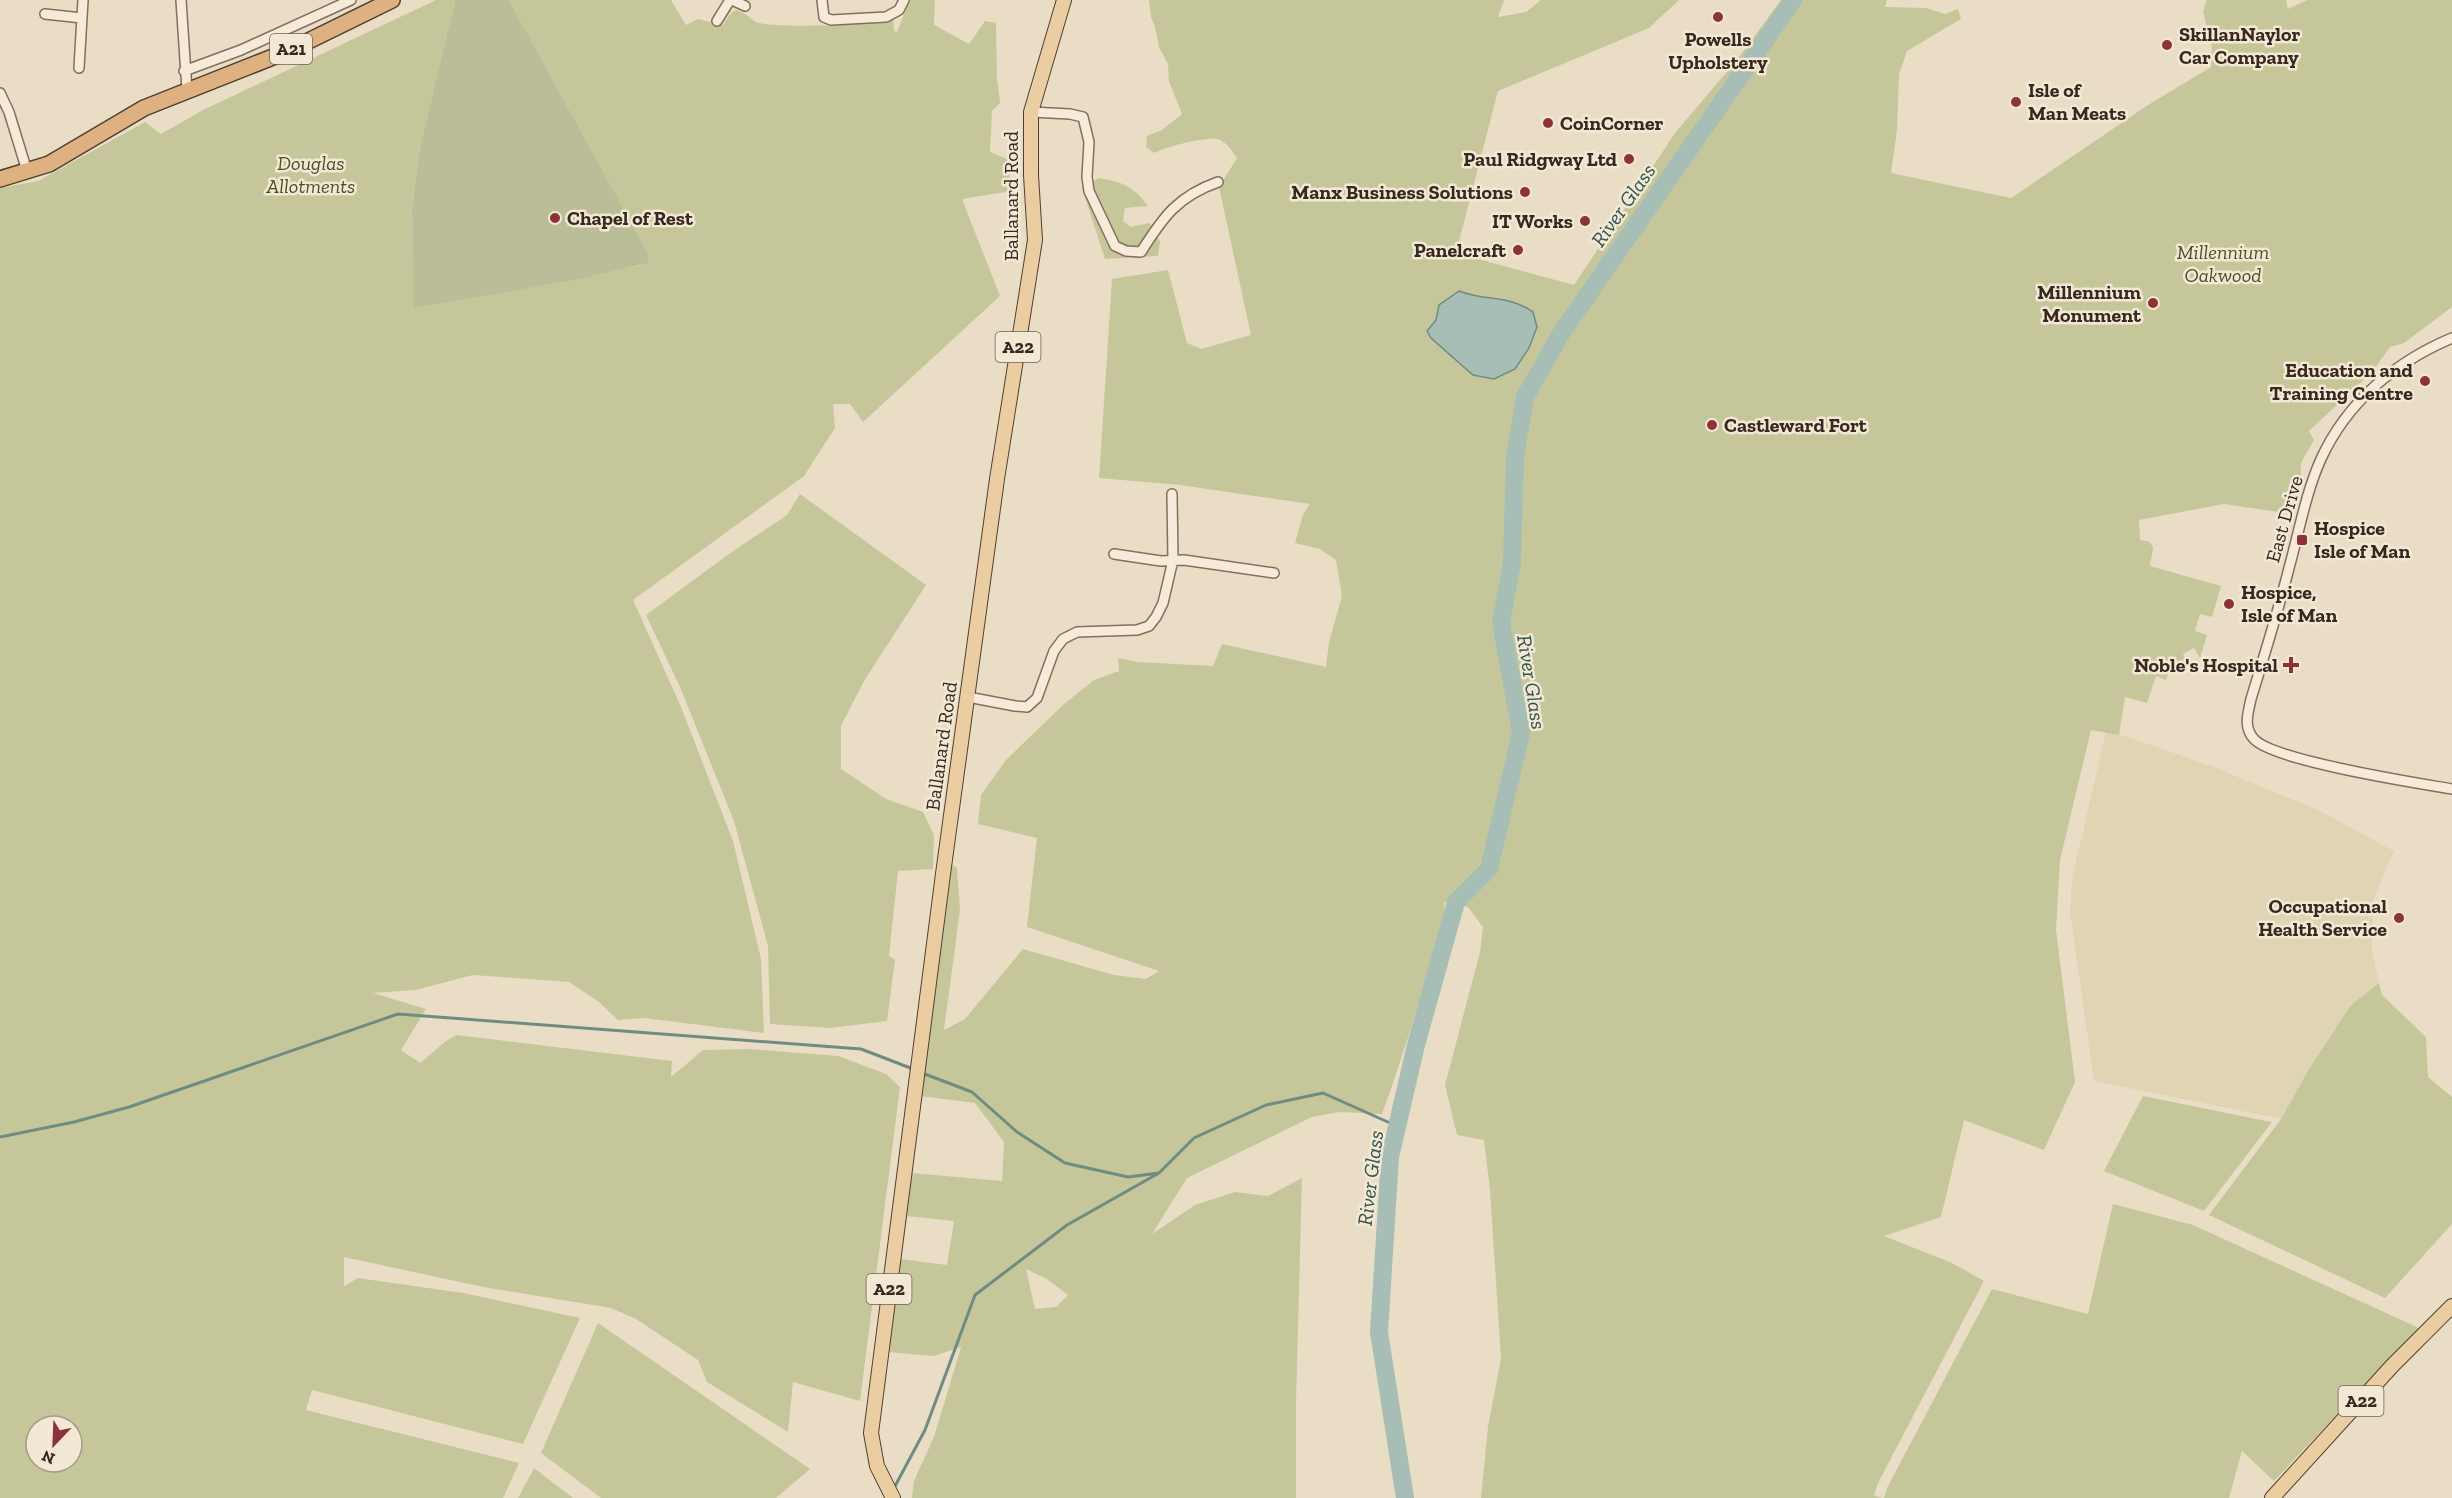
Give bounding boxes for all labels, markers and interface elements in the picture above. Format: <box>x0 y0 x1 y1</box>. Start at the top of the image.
marker: Powells Upholstery <box>1711 10 1725 24</box>
place label: SkillanNaylor Car Company <box>2179 22 2300 69</box>
place label: Powells Upholstery <box>1668 27 1768 74</box>
road number: A21 <box>270 34 312 64</box>
marker: SkillanNaylor Car Company <box>2160 38 2174 52</box>
place label: Isle of Man Meats <box>2028 78 2126 125</box>
marker: Isle of Man Meats <box>2009 95 2023 109</box>
place label: CoinCorner <box>1560 111 1664 135</box>
marker: CoinCorner <box>1541 116 1555 130</box>
street label: Ballanard Road <box>999 131 1023 261</box>
place label: Paul Ridgway Ltd <box>1463 147 1618 171</box>
park label: Douglas Allotments <box>266 151 355 198</box>
marker: Paul Ridgway Ltd <box>1622 152 1636 166</box>
water label: River Glass <box>1585 159 1661 251</box>
place label: Manx Business Solutions <box>1291 180 1513 204</box>
marker: Manx Business Solutions <box>1518 185 1532 199</box>
place label: Chapel of Rest <box>567 206 694 230</box>
place label: IT Works <box>1492 209 1573 233</box>
marker: Chapel of Rest <box>548 211 562 225</box>
marker: IT Works <box>1578 214 1592 228</box>
place label: Panelcraft <box>1414 238 1507 262</box>
park label: Millennium Oakwood <box>2177 240 2269 287</box>
marker: Panelcraft <box>1511 243 1525 257</box>
place label: Millennium Monument <box>2037 280 2142 327</box>
marker: Millennium Monument <box>2146 296 2160 310</box>
road number: A22 <box>996 332 1040 362</box>
place label: Education and Training Centre <box>2269 358 2414 405</box>
marker: Education and Training Centre <box>2418 374 2432 388</box>
place label: Castleward Fort <box>1724 413 1868 437</box>
marker: Castleward Fort <box>1705 418 1719 432</box>
street label: East Drive <box>2260 473 2308 565</box>
place label: Hospice Isle of Man <box>2314 516 2410 563</box>
marker: Hospice Isle of Man <box>2295 533 2309 547</box>
place label: Hospice, Isle of Man <box>2241 580 2337 627</box>
marker: Hospice, Isle of Man <box>2222 597 2236 611</box>
water label: River Glass <box>1512 633 1552 731</box>
place label: Noble's Hospital <box>2134 653 2278 677</box>
marker: Noble's Hospital <box>2282 656 2300 674</box>
street label: Ballanard Road <box>920 680 962 812</box>
place label: Occupational Health Service <box>2258 894 2387 941</box>
marker: Occupational Health Service <box>2392 911 2406 925</box>
water label: River Glass <box>1352 1129 1388 1227</box>
road number: A22 <box>866 1274 912 1304</box>
road number: A22 <box>2338 1386 2384 1416</box>
north arrow <box>24 1414 84 1474</box>
text: N <box>39 1446 58 1468</box>

